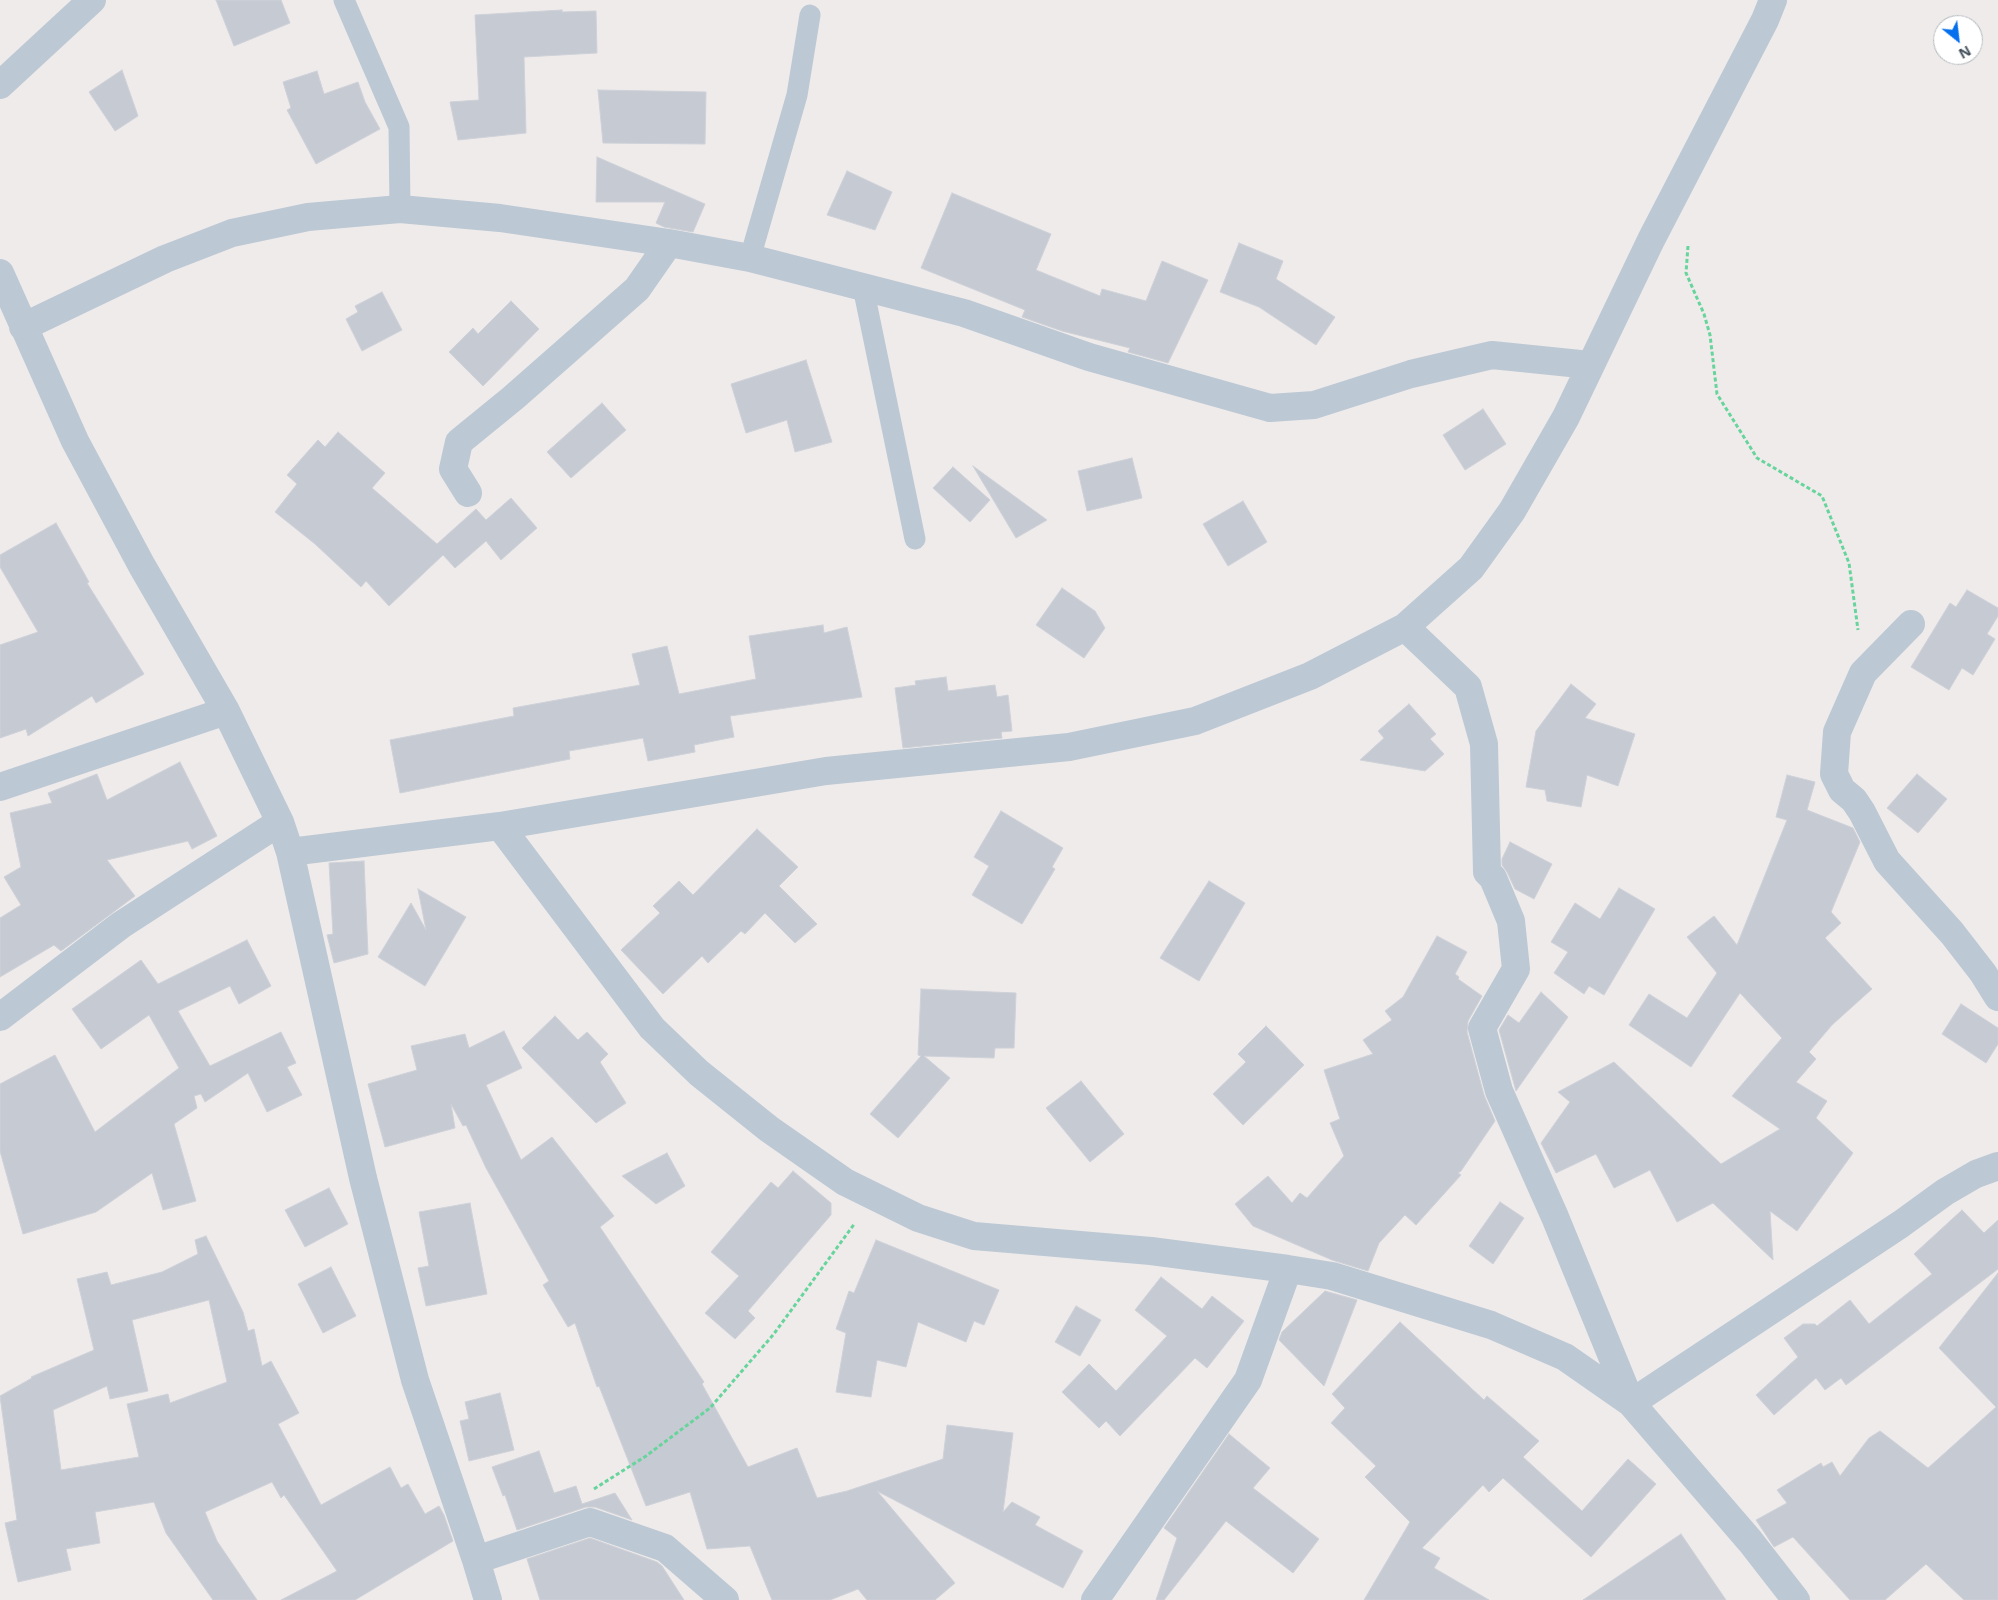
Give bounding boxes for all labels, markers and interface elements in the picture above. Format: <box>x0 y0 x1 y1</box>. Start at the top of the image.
north arrow <box>1933 15 1983 65</box>
text: N <box>1955 42 1975 64</box>

